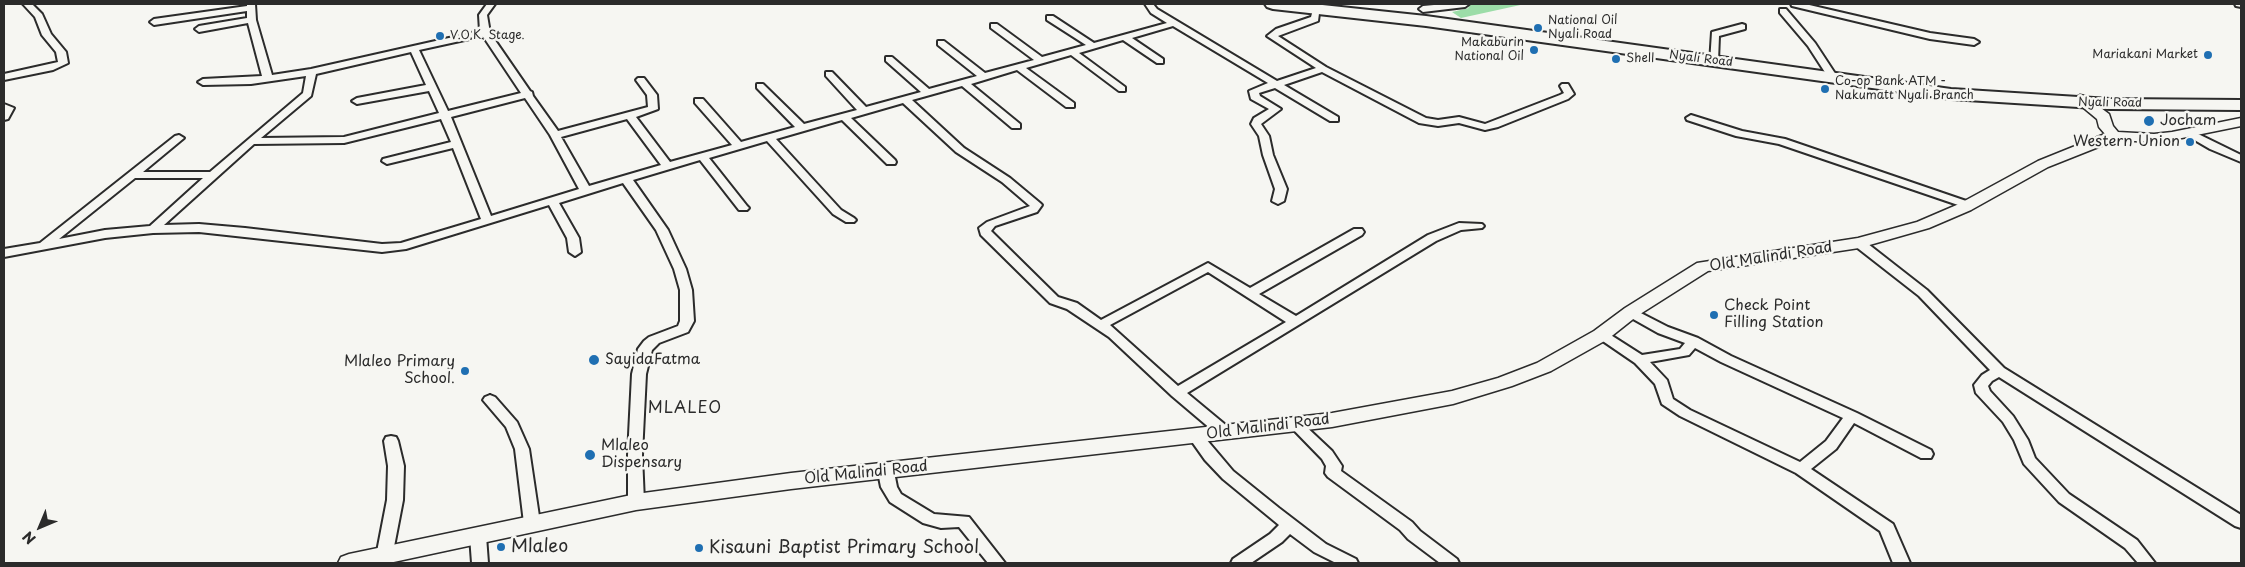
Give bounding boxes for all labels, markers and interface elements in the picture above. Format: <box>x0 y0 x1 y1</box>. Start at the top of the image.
place label: National Oil Nyali Road <box>1548 14 1618 42</box>
marker: National Oil Nyali Road <box>1532 22 1544 34</box>
place label: V.O.K. Stage. <box>450 29 525 43</box>
marker: V.O.K. Stage. <box>434 30 446 42</box>
place label: Makaburin National Oil <box>1454 36 1524 64</box>
marker: Makaburin National Oil <box>1528 44 1540 56</box>
street label: Nyali Road <box>1668 48 1734 70</box>
place label: Mariakani Market <box>2092 48 2198 62</box>
marker: Mariakani Market <box>2202 49 2214 61</box>
place label: Shell <box>1626 52 1654 66</box>
marker: Shell <box>1610 53 1622 65</box>
place label: Co-op Bank ATM - Nakumatt Nyali Branch <box>1835 75 1974 103</box>
marker: Co-op Bank ATM - Nakumatt Nyali Branch <box>1819 83 1831 95</box>
street label: Nyali Road <box>2078 95 2142 111</box>
place label: Jocham <box>2160 112 2216 130</box>
marker: Jocham <box>2142 114 2156 128</box>
place label: Western Union <box>2073 133 2180 151</box>
marker: Western Union <box>2184 136 2196 148</box>
street label: Old Malindi Road <box>1708 238 1834 276</box>
place label: Check Point Filling Station <box>1724 297 1824 332</box>
marker: Check Point Filling Station <box>1708 309 1720 321</box>
place label: SayidaFatma <box>605 351 700 369</box>
place label: Mlaleo Primary School. <box>344 353 455 388</box>
marker: SayidaFatma <box>587 353 601 367</box>
marker: Mlaleo Primary School. <box>459 365 471 377</box>
district label: MLALEO <box>647 399 723 419</box>
street label: Old Malindi Road <box>1205 410 1331 444</box>
place label: Mlaleo Dispensary <box>601 437 682 472</box>
marker: Mlaleo Dispensary <box>583 448 597 462</box>
street label: Old Malindi Road <box>803 458 929 488</box>
north arrow <box>15 502 65 552</box>
text: N <box>18 527 40 549</box>
place label: Mlaleo <box>511 536 568 558</box>
place label: Kisauni Baptist Primary School <box>709 537 979 559</box>
marker: Mlaleo <box>495 541 507 553</box>
marker: Kisauni Baptist Primary School <box>693 542 705 554</box>

